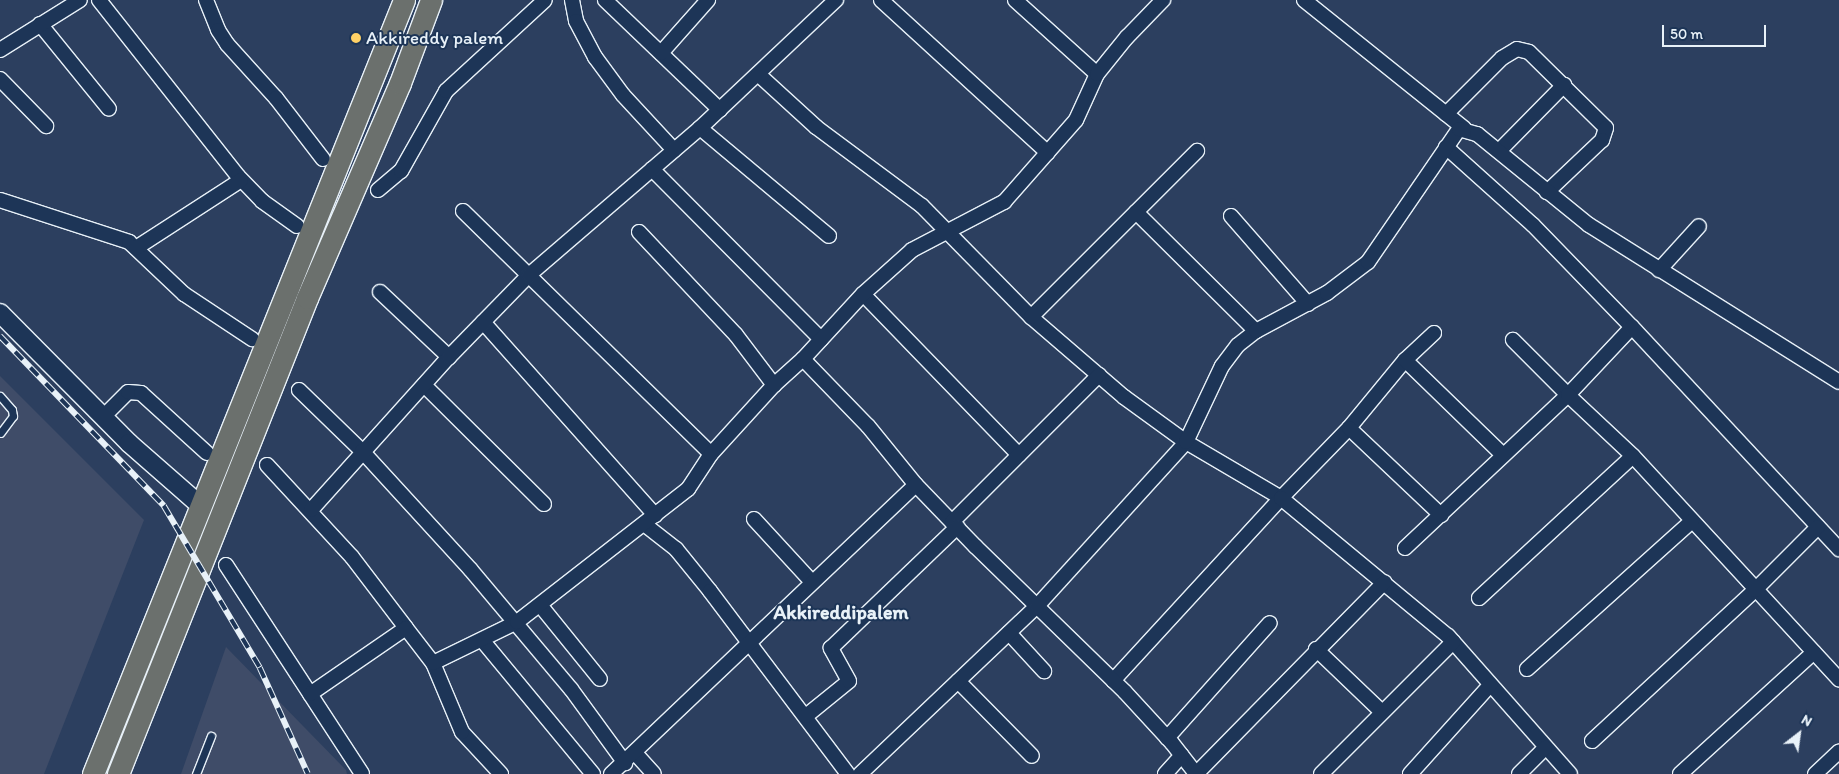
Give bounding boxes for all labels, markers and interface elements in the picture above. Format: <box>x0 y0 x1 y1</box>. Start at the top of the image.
scale bar <box>1664 15 1768 47</box>
text: 50 m <box>1670 25 1703 43</box>
place label: Akkireddy palem <box>366 27 503 49</box>
marker: Akkireddy palem <box>350 32 362 44</box>
district label: Akkireddipalem <box>774 600 908 624</box>
north arrow <box>1774 709 1824 759</box>
text: N <box>1798 711 1815 730</box>

